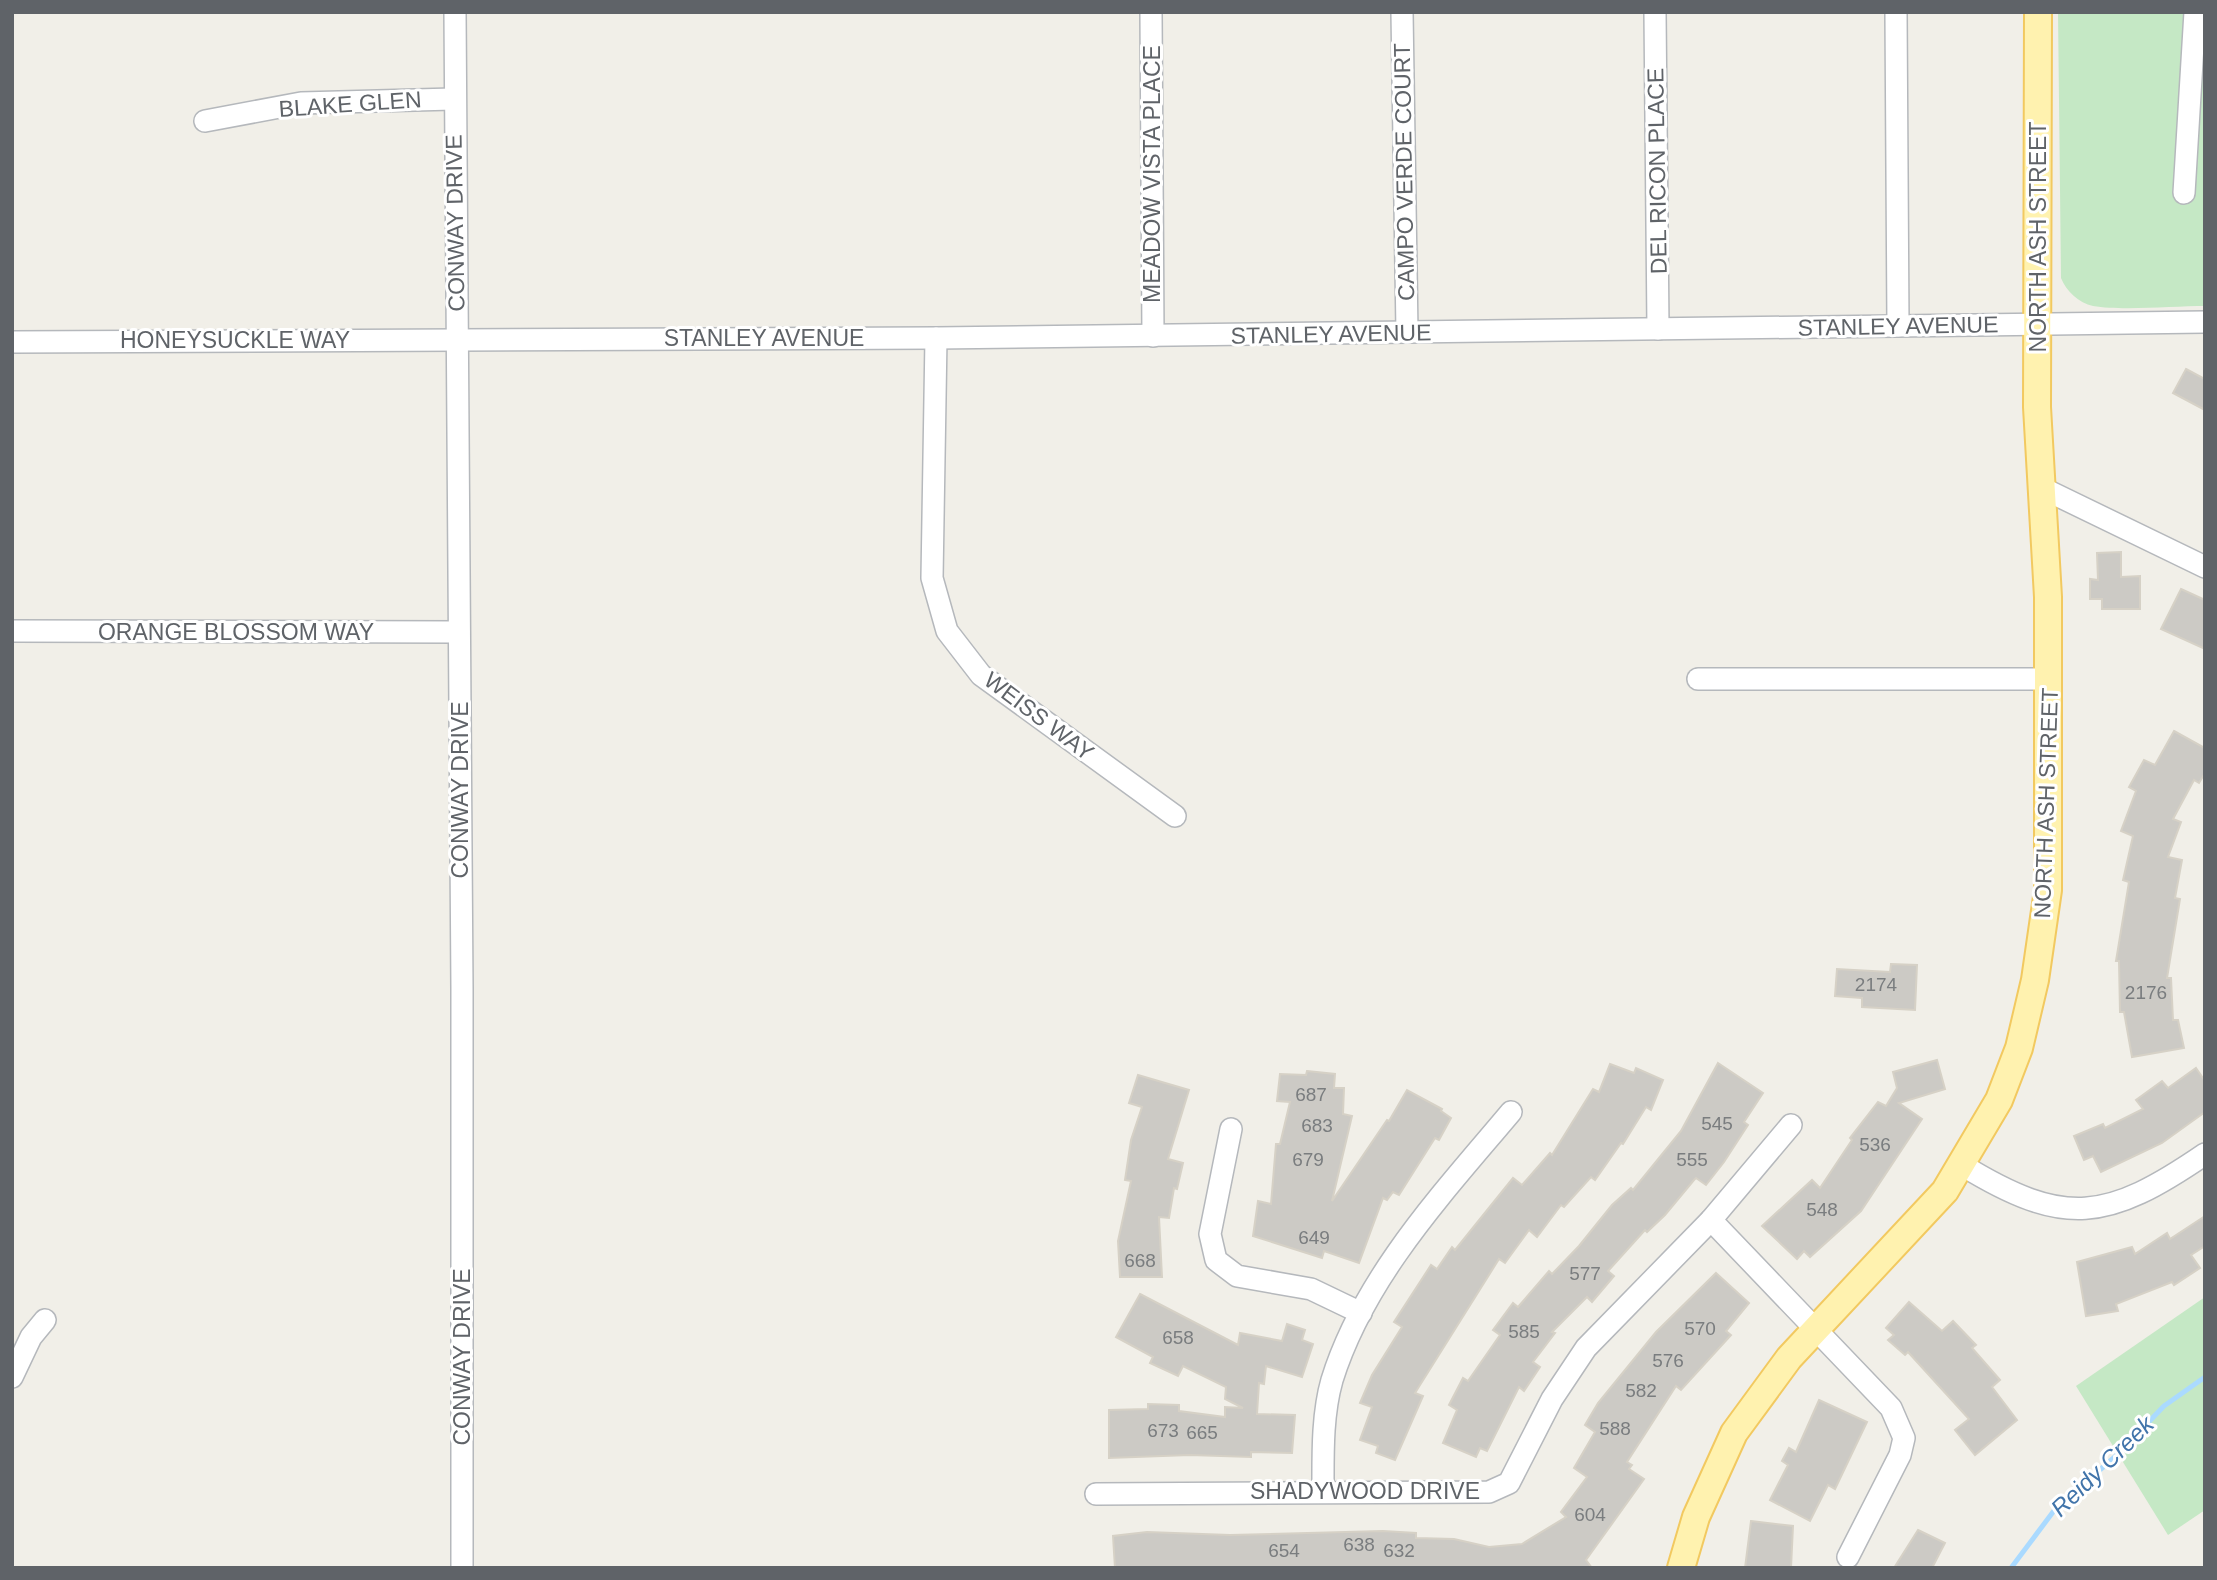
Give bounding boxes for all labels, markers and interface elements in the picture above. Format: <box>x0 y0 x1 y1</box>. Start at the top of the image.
street label: CAMPO VERDE COURT <box>1389 43 1419 301</box>
street label: MEADOW VISTA PLACE <box>1139 45 1165 303</box>
street label: DEL RICON PLACE <box>1642 68 1672 274</box>
street label: BLAKE GLEN <box>278 86 422 122</box>
street label: NORTH ASH STREET <box>2025 122 2051 352</box>
street label: CONWAY DRIVE <box>440 134 470 312</box>
street label: STANLEY AVENUE <box>1797 311 1999 341</box>
street label: STANLEY AVENUE <box>1230 319 1432 349</box>
street label: STANLEY AVENUE <box>664 325 864 351</box>
street label: HONEYSUCKLE WAY <box>120 327 350 353</box>
street label: ORANGE BLOSSOM WAY <box>98 619 374 645</box>
street label: WEISS WAY <box>979 666 1099 766</box>
street label: NORTH ASH STREET <box>2029 687 2063 919</box>
street label: CONWAY DRIVE <box>447 701 473 879</box>
house number: 2174 <box>1855 974 1898 995</box>
house number: 2176 <box>2125 982 2167 1003</box>
house number: 687 <box>1295 1084 1327 1105</box>
house number: 545 <box>1701 1113 1733 1134</box>
house number: 683 <box>1301 1115 1333 1136</box>
house number: 536 <box>1859 1134 1891 1155</box>
house number: 679 <box>1292 1149 1324 1170</box>
house number: 555 <box>1676 1149 1708 1170</box>
house number: 548 <box>1806 1199 1838 1220</box>
house number: 649 <box>1298 1227 1330 1248</box>
house number: 668 <box>1124 1250 1156 1271</box>
house number: 577 <box>1569 1263 1601 1284</box>
street label: CONWAY DRIVE <box>449 1268 475 1446</box>
house number: 570 <box>1684 1318 1716 1339</box>
house number: 585 <box>1508 1321 1540 1342</box>
house number: 658 <box>1162 1327 1194 1348</box>
house number: 576 <box>1652 1350 1684 1371</box>
house number: 582 <box>1625 1380 1657 1401</box>
water label: Reidy Creek <box>2045 1409 2160 1522</box>
house number: 588 <box>1599 1418 1631 1439</box>
house number: 673 <box>1147 1420 1179 1441</box>
house number: 665 <box>1186 1422 1218 1443</box>
street label: SHADYWOOD DRIVE <box>1250 1478 1480 1504</box>
house number: 604 <box>1574 1504 1606 1525</box>
house number: 638 <box>1343 1534 1375 1555</box>
house number: 654 <box>1268 1540 1300 1561</box>
house number: 632 <box>1383 1540 1415 1561</box>

